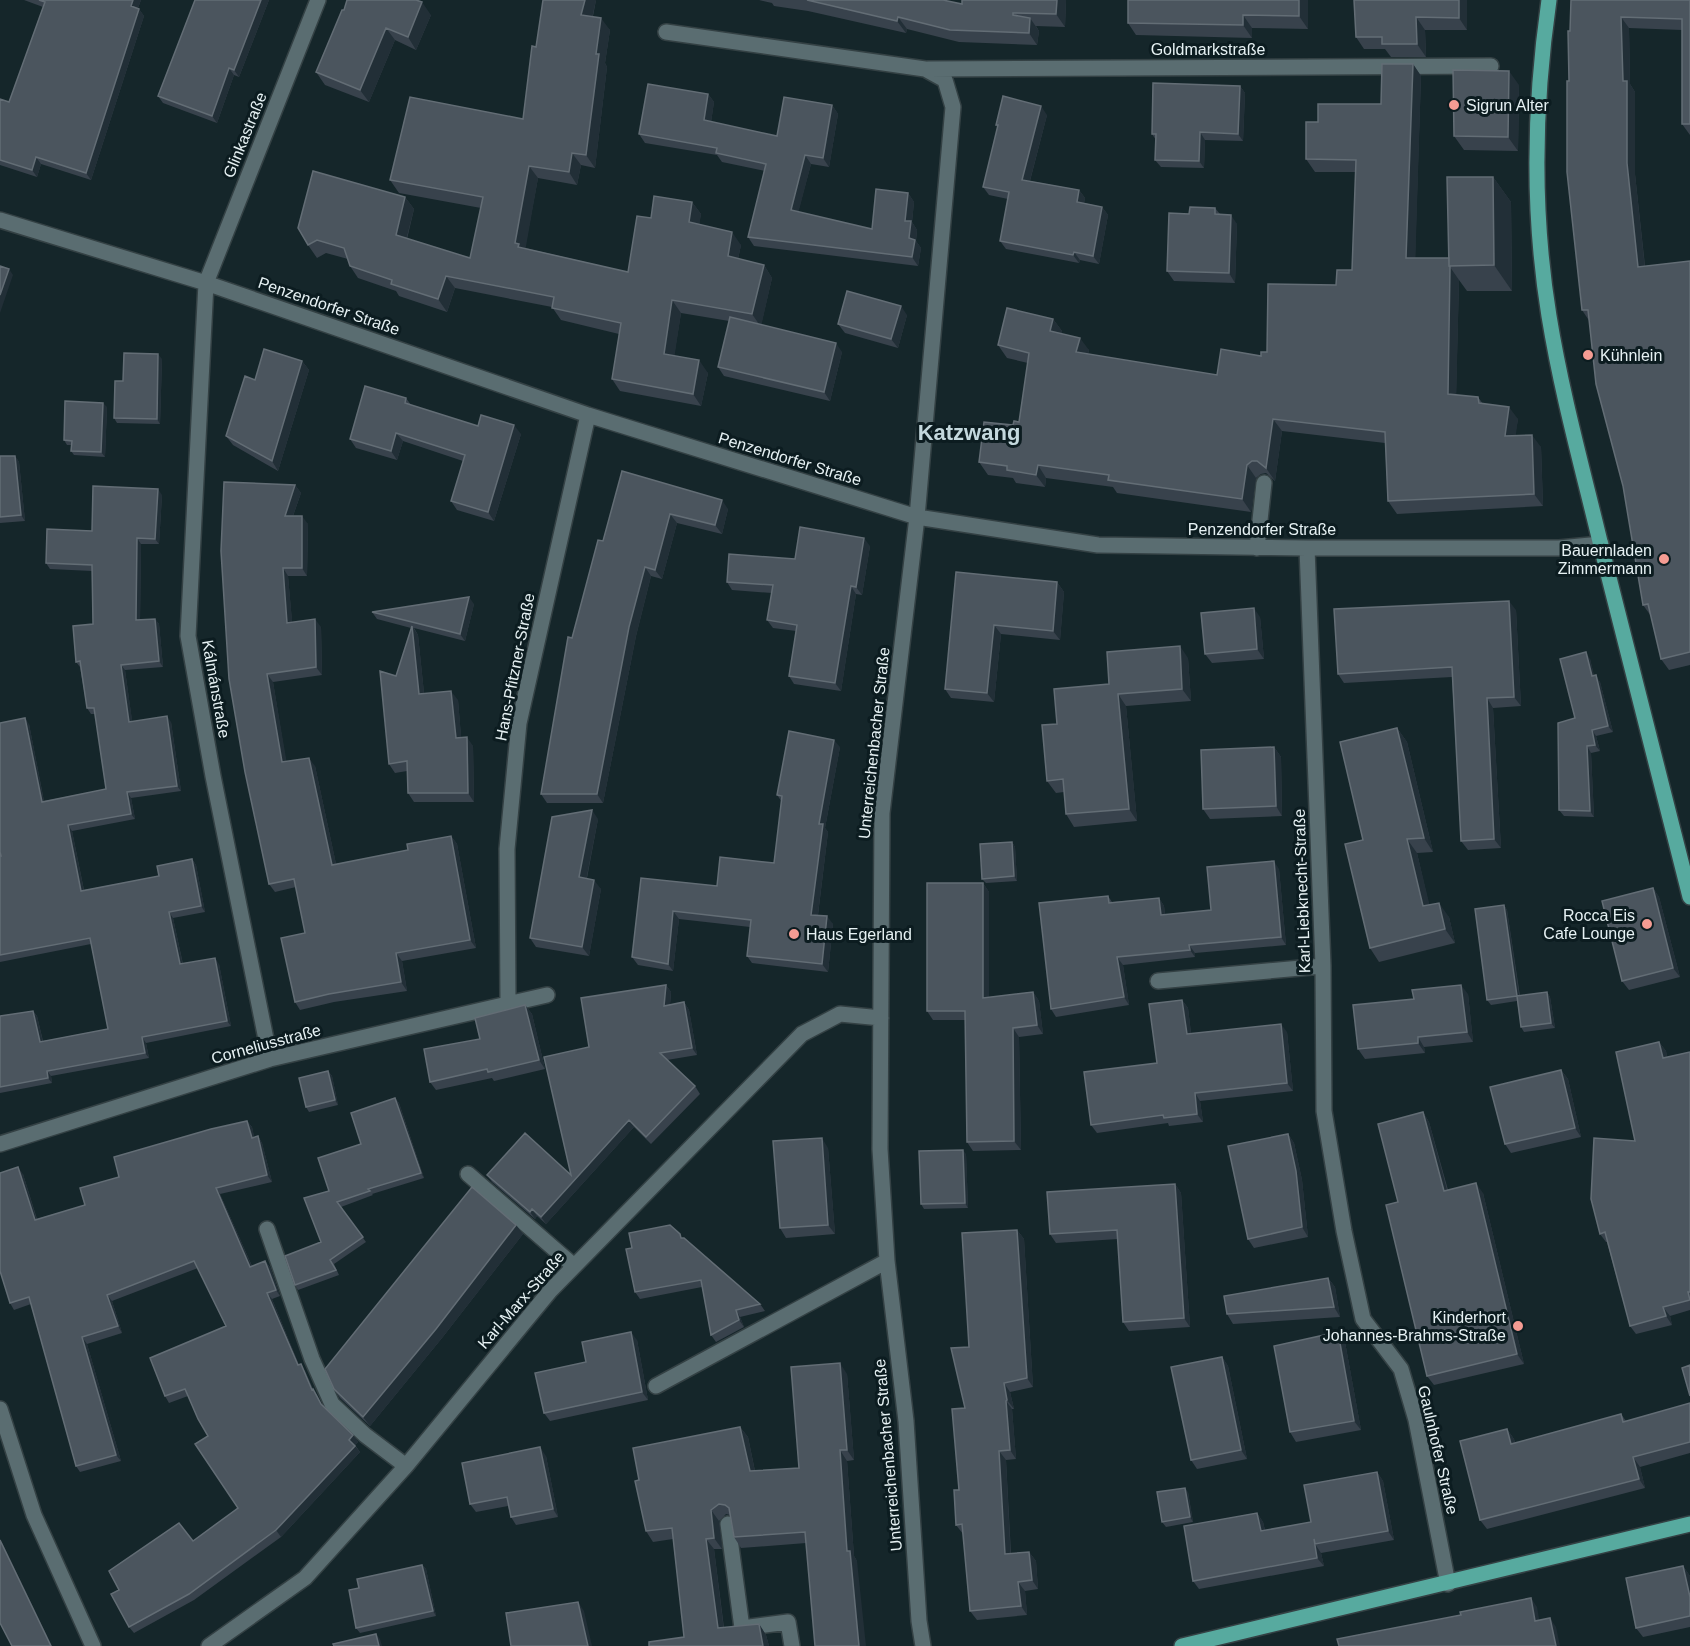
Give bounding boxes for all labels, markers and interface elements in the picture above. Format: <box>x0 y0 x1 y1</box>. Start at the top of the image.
street label: Goldmarkstraße <box>1151 41 1265 58</box>
street label: Glinkastraße <box>220 90 270 180</box>
place label: Sigrun Alter <box>1466 97 1549 114</box>
marker: Sigrun Alter <box>1447 98 1461 112</box>
street label: Penzendorfer Straße <box>256 274 402 338</box>
place label: Kühnlein <box>1600 347 1662 364</box>
marker: Kühnlein <box>1581 348 1595 362</box>
district label: Katzwang <box>918 420 1020 445</box>
street label: Penzendorfer Straße <box>716 429 864 489</box>
street label: Penzendorfer Straße <box>1188 521 1336 538</box>
place label: Bauernladen Zimmermann <box>1558 542 1652 577</box>
marker: Bauernladen Zimmermann <box>1657 552 1671 566</box>
street label: Hans-Pfitzner-Straße <box>492 592 538 742</box>
street label: Kálmánstraße <box>199 638 233 740</box>
street label: Unterreichenbacher Straße <box>855 646 893 840</box>
street label: Karl-Liebknecht-Straße <box>1291 808 1313 974</box>
place label: Rocca Eis Cafe Lounge <box>1543 907 1635 942</box>
marker: Rocca Eis Cafe Lounge <box>1640 917 1654 931</box>
place label: Haus Egerland <box>806 926 912 943</box>
marker: Haus Egerland <box>787 927 801 941</box>
street label: Corneliusstraße <box>209 1021 323 1067</box>
street label: Karl-Marx-Straße <box>474 1248 568 1352</box>
place label: Kinderhort Johannes-Brahms-Straße <box>1323 1309 1507 1344</box>
marker: Kinderhort Johannes-Brahms-Straße <box>1511 1319 1525 1333</box>
street label: Unterreichenbacher Straße <box>871 1358 905 1552</box>
street label: Gaulnhofer Straße <box>1415 1384 1461 1516</box>

